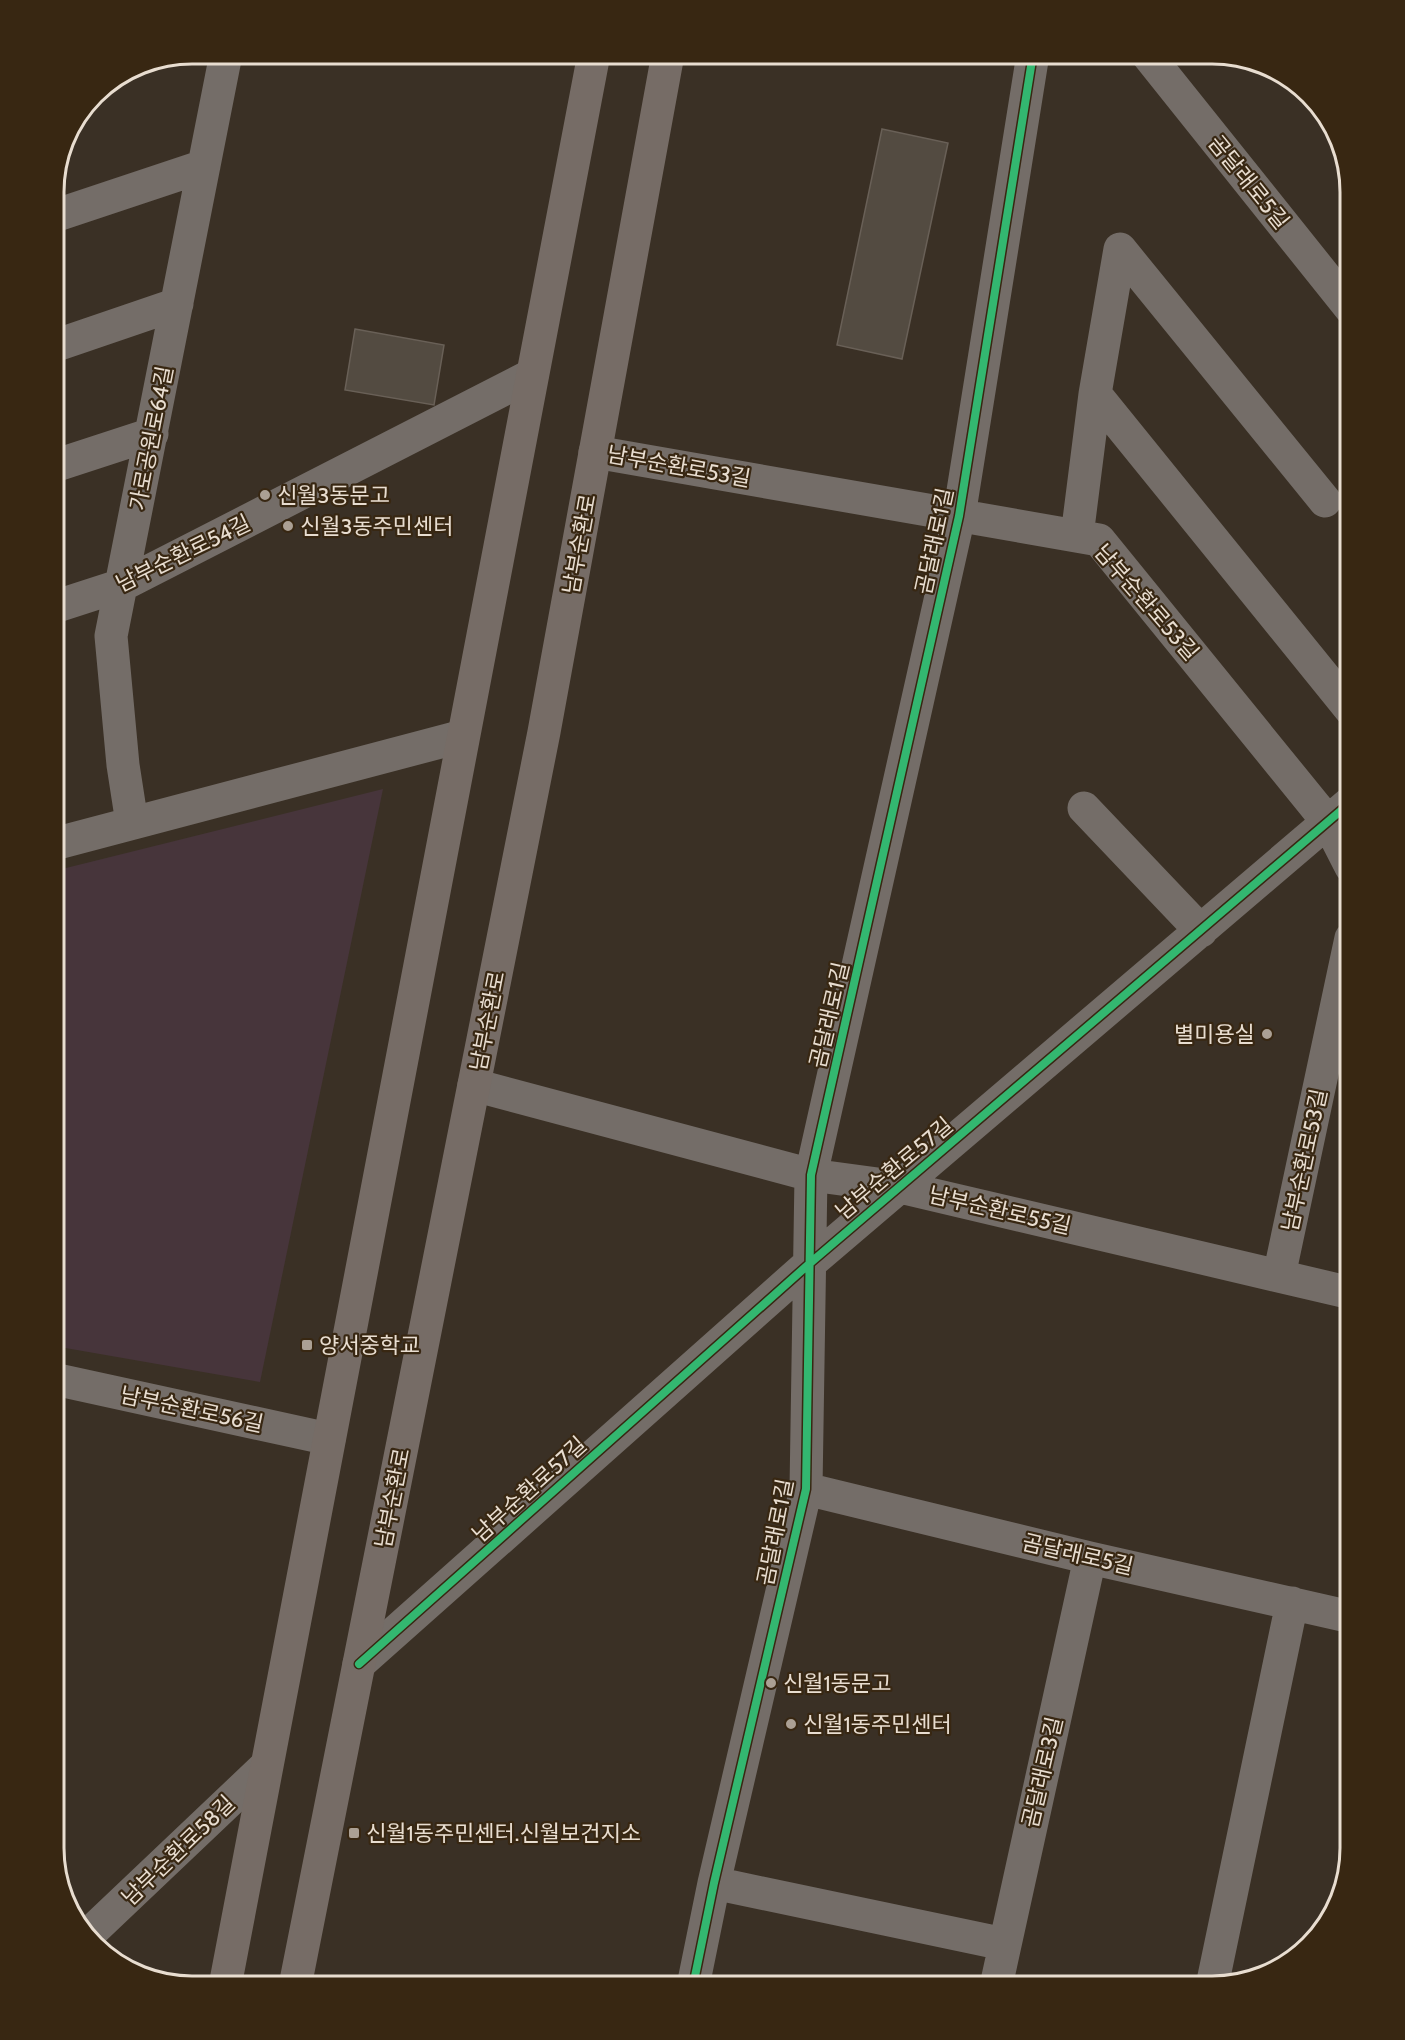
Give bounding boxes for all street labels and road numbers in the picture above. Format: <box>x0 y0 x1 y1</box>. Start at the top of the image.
street label: 곰달래로5길 <box>1203 130 1295 235</box>
street label: 가로공원로64길 <box>124 364 179 513</box>
street label: 남부순환로53길 <box>605 441 753 492</box>
street label: 곰달래로1길 <box>910 485 959 597</box>
street label: 남부순환로 <box>557 492 602 596</box>
street label: 남부순환로54길 <box>112 509 255 598</box>
street label: 남부순환로53길 <box>1089 539 1204 666</box>
street label: 곰달래로1길 <box>804 959 855 1071</box>
street label: 남부순환로 <box>465 969 510 1073</box>
street label: 남부순환로53길 <box>1276 1086 1333 1234</box>
street label: 남부순환로57길 <box>830 1112 958 1225</box>
street label: 남부순환로55길 <box>926 1181 1074 1240</box>
street label: 남부순환로56길 <box>118 1381 266 1438</box>
street label: 남부순환로57길 <box>467 1431 592 1548</box>
street label: 남부순환로 <box>370 1446 415 1550</box>
street label: 곰달래로1길 <box>752 1476 799 1588</box>
street label: 곰달래로5길 <box>1020 1529 1136 1580</box>
street label: 곰달래로3길 <box>1017 1714 1068 1830</box>
street label: 남부순환로58길 <box>116 1790 240 1911</box>

